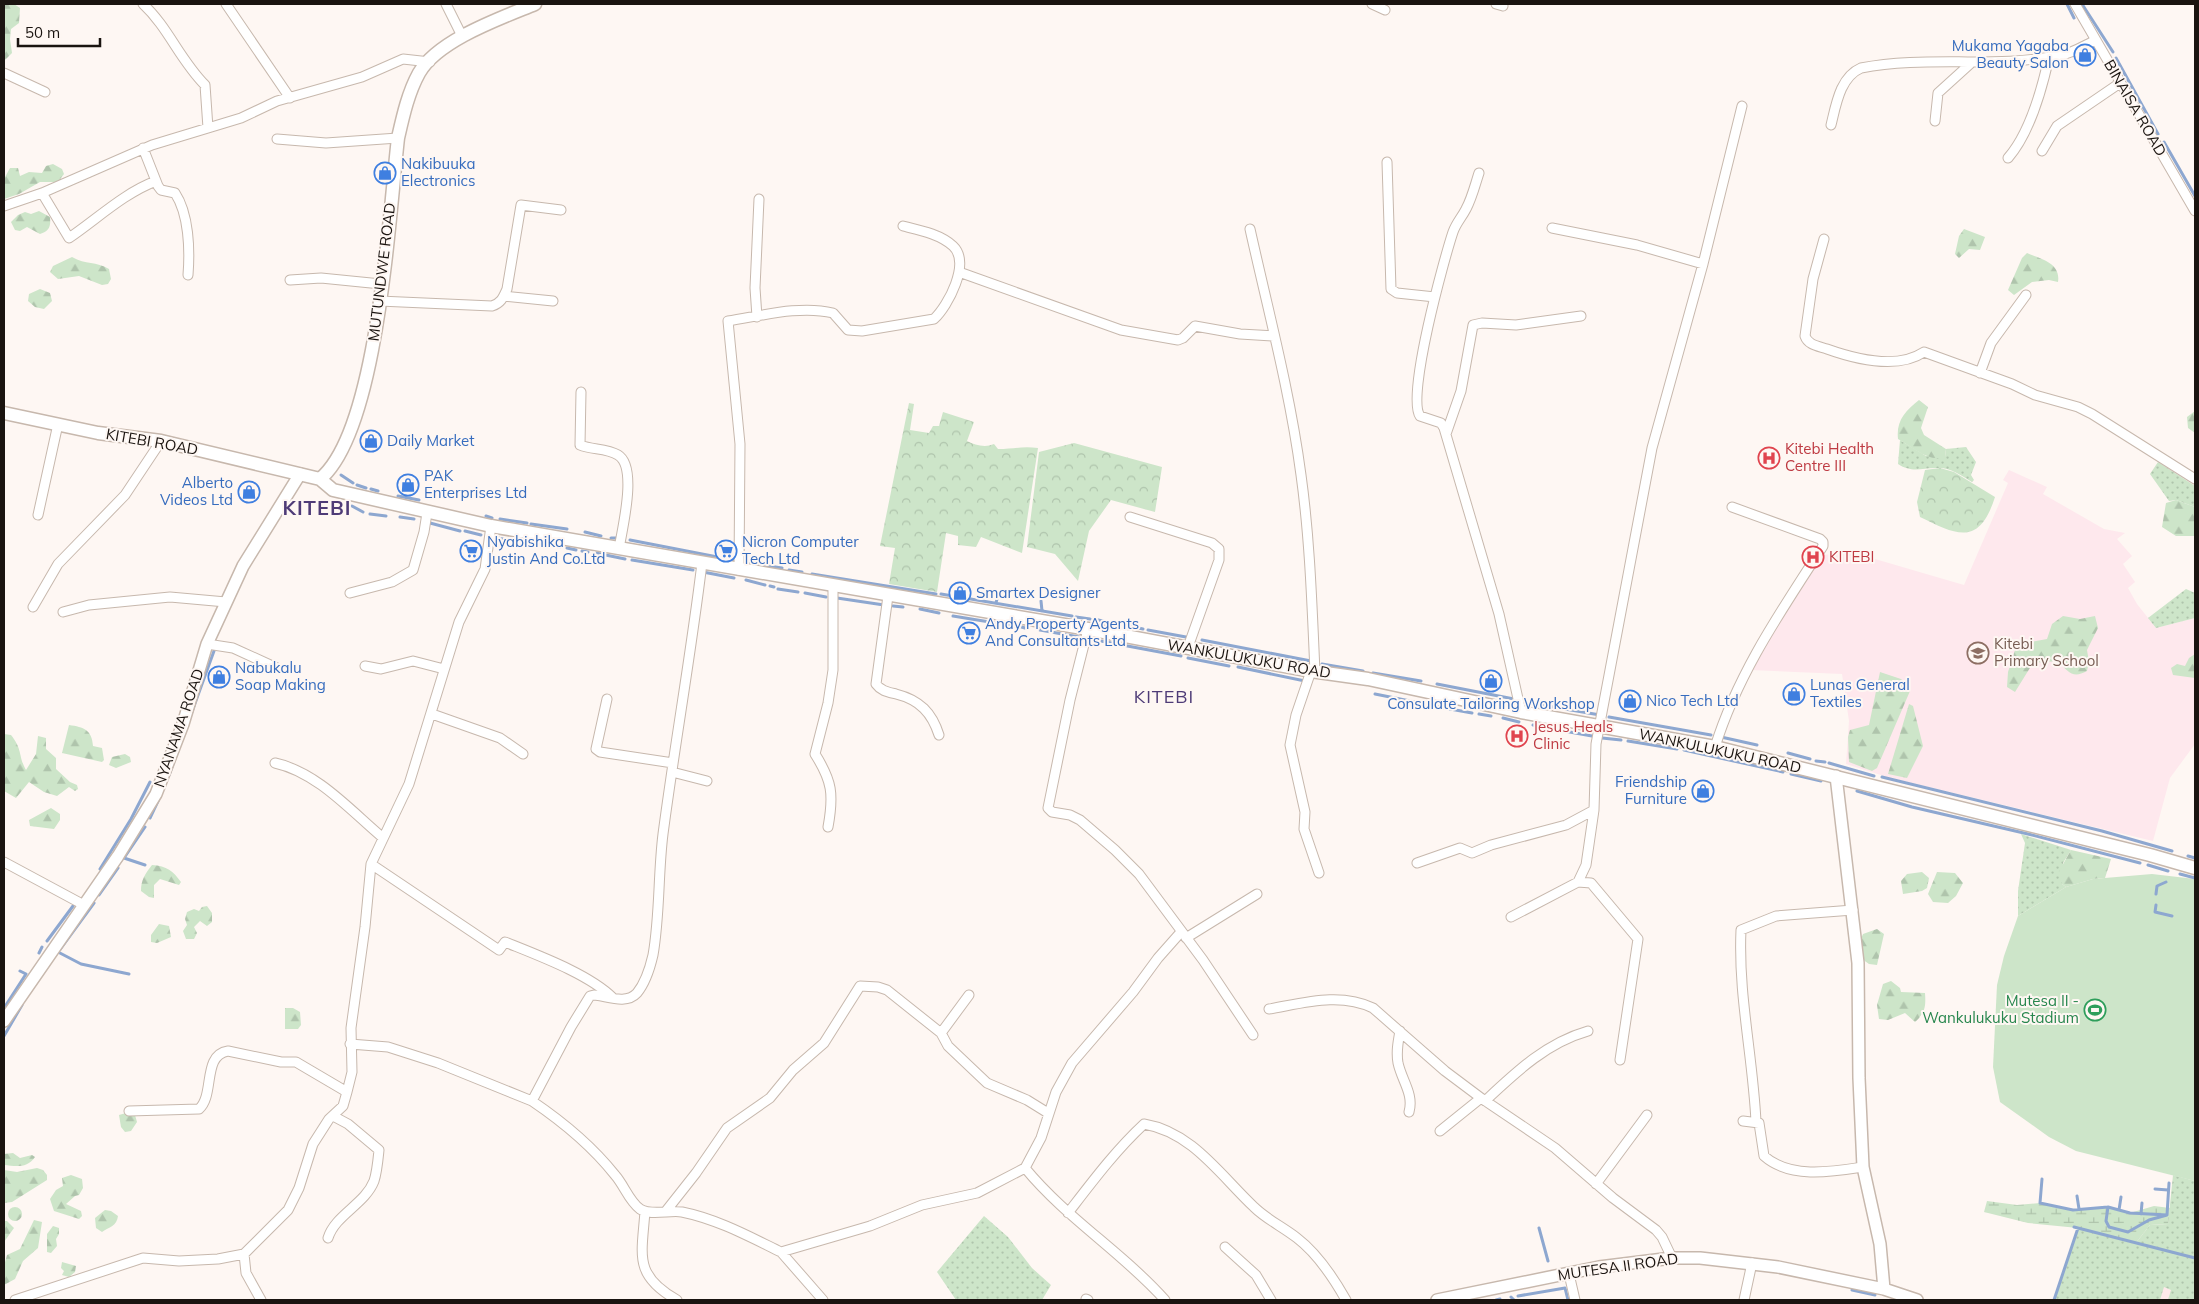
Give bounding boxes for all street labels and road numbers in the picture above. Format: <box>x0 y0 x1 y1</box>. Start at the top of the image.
street label: BINAISA ROAD <box>2100 56 2171 159</box>
street label: MUTUNDWE ROAD <box>364 202 399 342</box>
street label: KITEBI ROAD <box>105 424 200 459</box>
street label: WANKULUKUKU ROAD <box>1166 635 1332 682</box>
street label: NYANAMA ROAD <box>149 666 208 790</box>
street label: WANKULUKUKU ROAD <box>1637 724 1803 777</box>
street label: MUTESA II ROAD <box>1556 1249 1679 1284</box>

